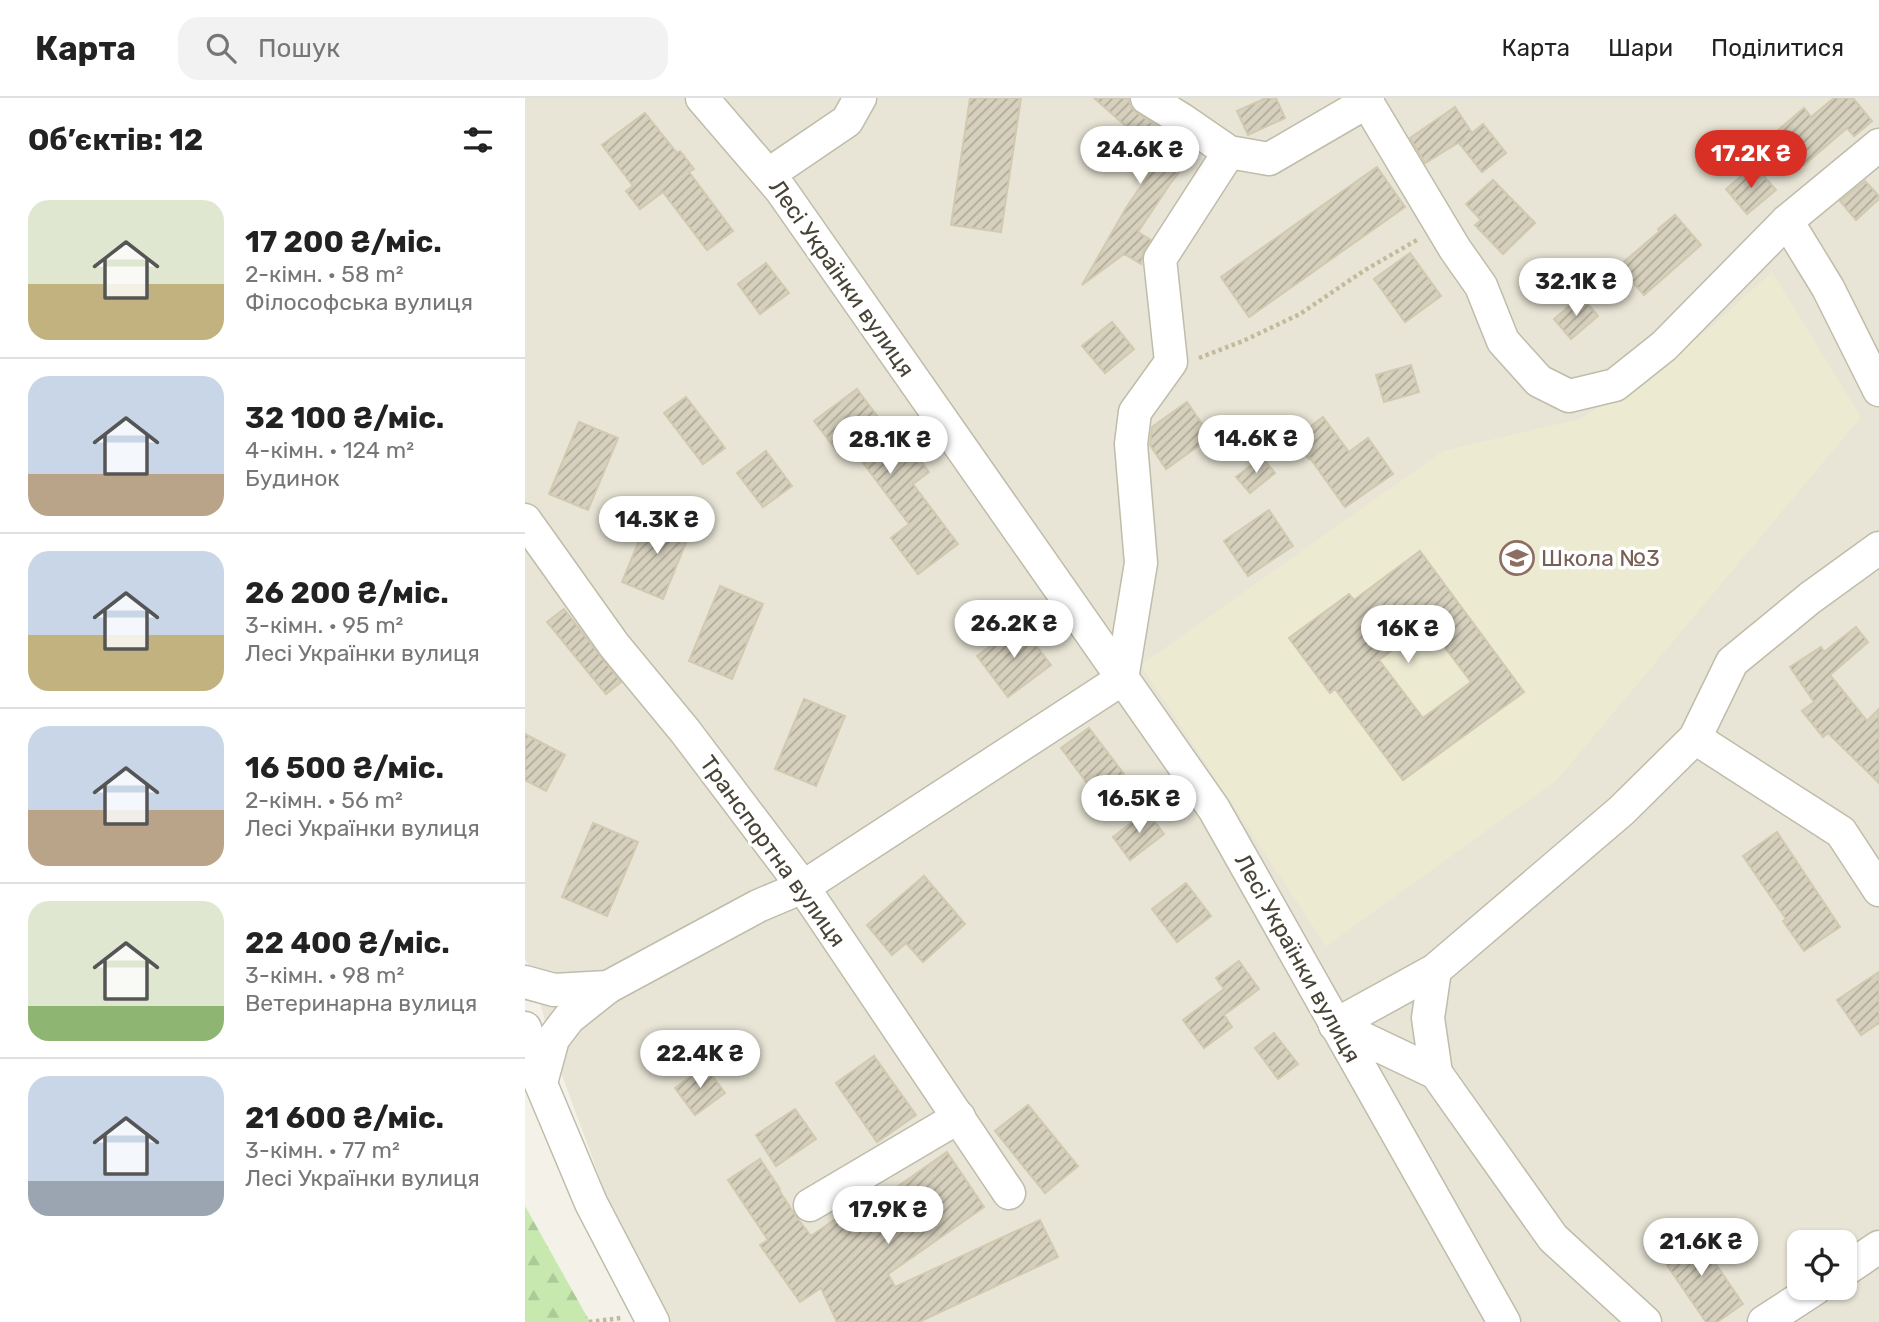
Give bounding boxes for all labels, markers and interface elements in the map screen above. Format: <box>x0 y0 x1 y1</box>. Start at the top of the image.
search box <box>178 17 668 80</box>
text: Карта <box>35 29 136 68</box>
icon: search <box>202 29 240 67</box>
text: Пошук <box>258 33 340 64</box>
text: Карта <box>1501 34 1570 62</box>
text: Шари <box>1608 34 1673 62</box>
text: Поділитися <box>1711 34 1844 62</box>
icon: filters <box>459 121 497 159</box>
text: Об’єктів: 12 <box>28 122 203 158</box>
pin: 24.6K ₴ <box>1075 126 1205 186</box>
pin: 17.2K ₴ <box>1686 130 1816 190</box>
text: 24.6K ₴ <box>1096 135 1184 163</box>
text: 17.2K ₴ <box>1711 139 1791 167</box>
street label: Лесі Українки вулиця <box>763 174 921 382</box>
text: 17 200 ₴/міс. <box>245 224 442 260</box>
icon: home <box>84 228 168 312</box>
pin: 32.1K ₴ <box>1511 258 1641 318</box>
text: 2-кімн. · 58 m² <box>245 260 404 288</box>
text: 32.1K ₴ <box>1535 267 1617 295</box>
text: Філософська вулиця <box>245 288 473 316</box>
text: 32 100 ₴/міс. <box>245 400 444 436</box>
icon: home <box>84 404 168 488</box>
pin: 28.1K ₴ <box>825 416 955 476</box>
pin: 14.6K ₴ <box>1191 416 1321 475</box>
text: 14.6K ₴ <box>1214 424 1298 452</box>
text: 28.1K ₴ <box>849 425 931 453</box>
text: 4-кімн. · 124 m² <box>245 436 414 464</box>
text: Будинок <box>245 464 340 492</box>
pin: 14.3K ₴ <box>592 496 722 556</box>
text: 14.3K ₴ <box>615 505 699 533</box>
school or university icon: Школа №3 <box>1498 539 1536 577</box>
place label: Школа №3 <box>1541 544 1660 572</box>
text: 26 200 ₴/міс. <box>245 575 449 611</box>
icon: home <box>84 579 168 663</box>
pin: 26.2K ₴ <box>949 601 1079 660</box>
pin: 16K ₴ <box>1359 606 1457 665</box>
text: 26.2K ₴ <box>970 609 1058 637</box>
text: 3-кімн. · 95 m² <box>245 611 403 639</box>
text: 16K ₴ <box>1377 614 1439 642</box>
text: Лесі Українки вулиця <box>245 639 480 667</box>
text: 16 500 ₴/міс. <box>245 750 444 786</box>
street label: Транспортна вулиця <box>694 750 852 952</box>
icon: home <box>84 754 168 838</box>
pin: 16.5K ₴ <box>1074 776 1204 835</box>
text: 16.5K ₴ <box>1097 784 1181 812</box>
text: 2-кімн. · 56 m² <box>245 786 403 814</box>
text: Лесі Українки вулиця <box>245 814 480 842</box>
street label: Лесі Українки вулиця <box>1229 849 1367 1067</box>
text: 22 400 ₴/міс. <box>245 925 450 961</box>
icon: home <box>84 929 168 1013</box>
text: 3-кімн. · 98 m² <box>245 961 404 989</box>
text: Ветеринарна вулиця <box>245 989 477 1017</box>
pin: 22.4K ₴ <box>635 1030 765 1090</box>
text: 22.4K ₴ <box>656 1039 744 1067</box>
text: 21 600 ₴/міс. <box>245 1100 444 1136</box>
icon: home <box>84 1104 168 1188</box>
text: 3-кімн. · 77 m² <box>245 1136 400 1164</box>
text: Лесі Українки вулиця <box>245 1164 480 1192</box>
pin: 17.9K ₴ <box>823 1186 953 1246</box>
text: 17.9K ₴ <box>848 1195 928 1223</box>
pin: 21.6K ₴ <box>1636 1218 1766 1278</box>
text: 21.6K ₴ <box>1659 1227 1743 1255</box>
map controls <box>1787 1230 1857 1300</box>
button: locate <box>1787 1230 1857 1300</box>

